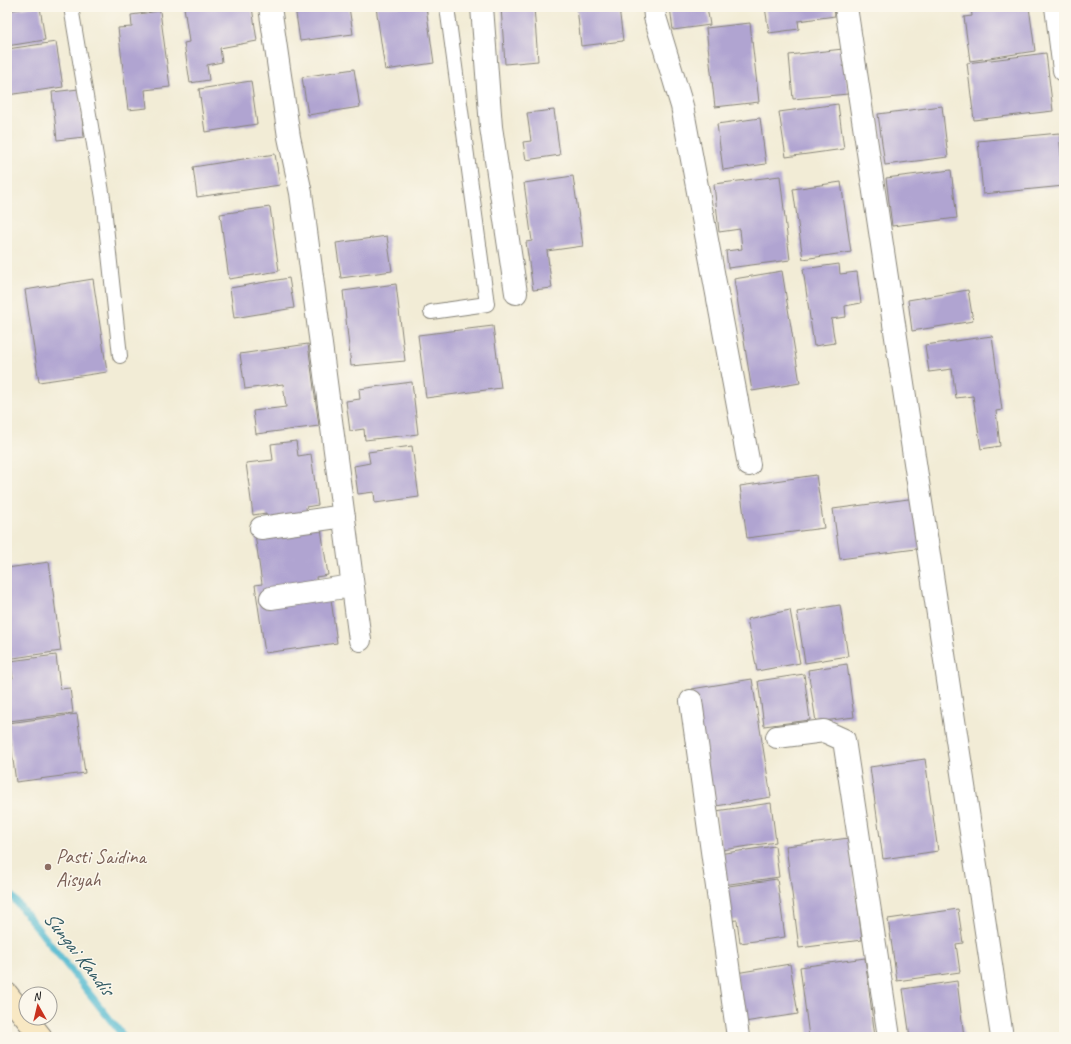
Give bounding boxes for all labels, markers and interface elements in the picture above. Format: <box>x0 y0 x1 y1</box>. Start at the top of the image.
place label: Pasti Saidina Aisyah <box>56 844 147 892</box>
marker: Pasti Saidina Aisyah <box>43 862 53 872</box>
water label: Sungai Kandis <box>38 906 122 1003</box>
north arrow <box>18 986 58 1026</box>
text: N <box>32 988 43 1004</box>

